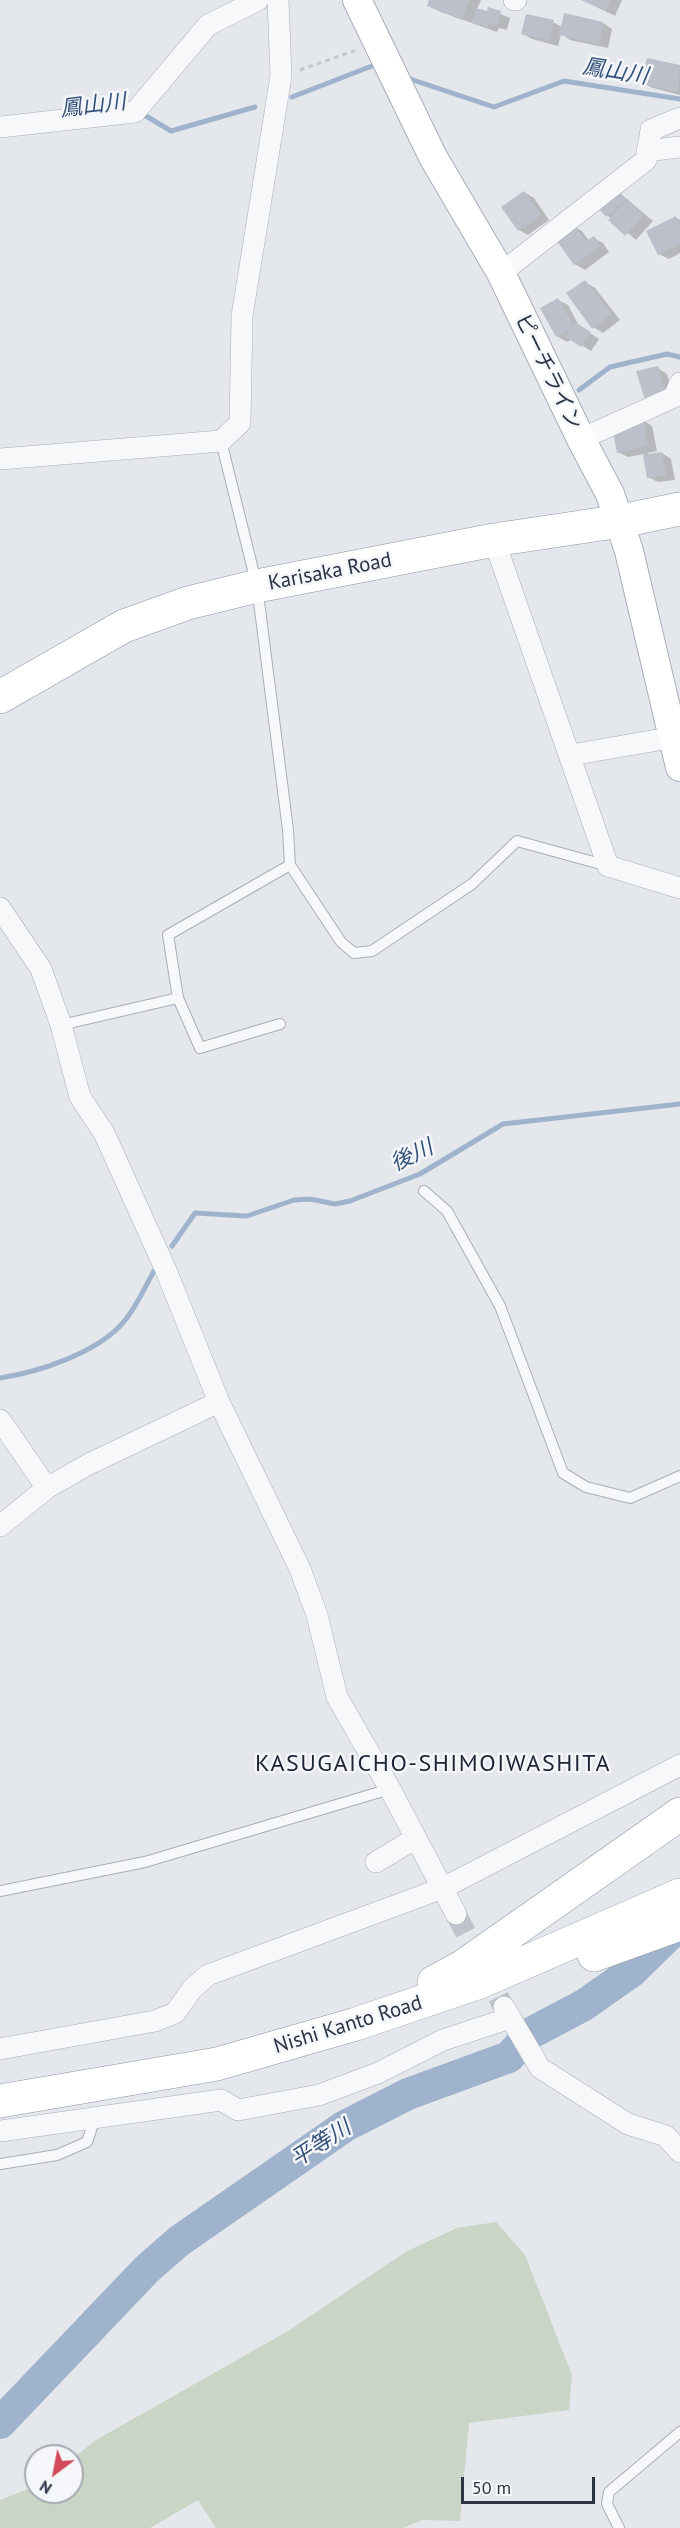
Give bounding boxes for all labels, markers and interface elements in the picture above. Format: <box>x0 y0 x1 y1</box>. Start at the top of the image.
water label: 鳳山川 <box>580 54 650 90</box>
water label: 鳳山川 <box>59 89 127 123</box>
street label: ピーチライン <box>509 310 587 434</box>
street label: Karisaka Road <box>266 548 394 596</box>
water label: 後川 <box>386 1134 438 1178</box>
district label: KASUGAICHO-SHIMOIWASHITA <box>255 1750 611 1778</box>
street label: Nishi Kanto Road <box>271 1990 425 2060</box>
water label: 平等川 <box>286 2115 356 2173</box>
north arrow <box>24 2444 84 2504</box>
scale bar <box>464 2465 598 2503</box>
text: N <box>36 2476 55 2499</box>
text: 50 m <box>472 2476 511 2499</box>

